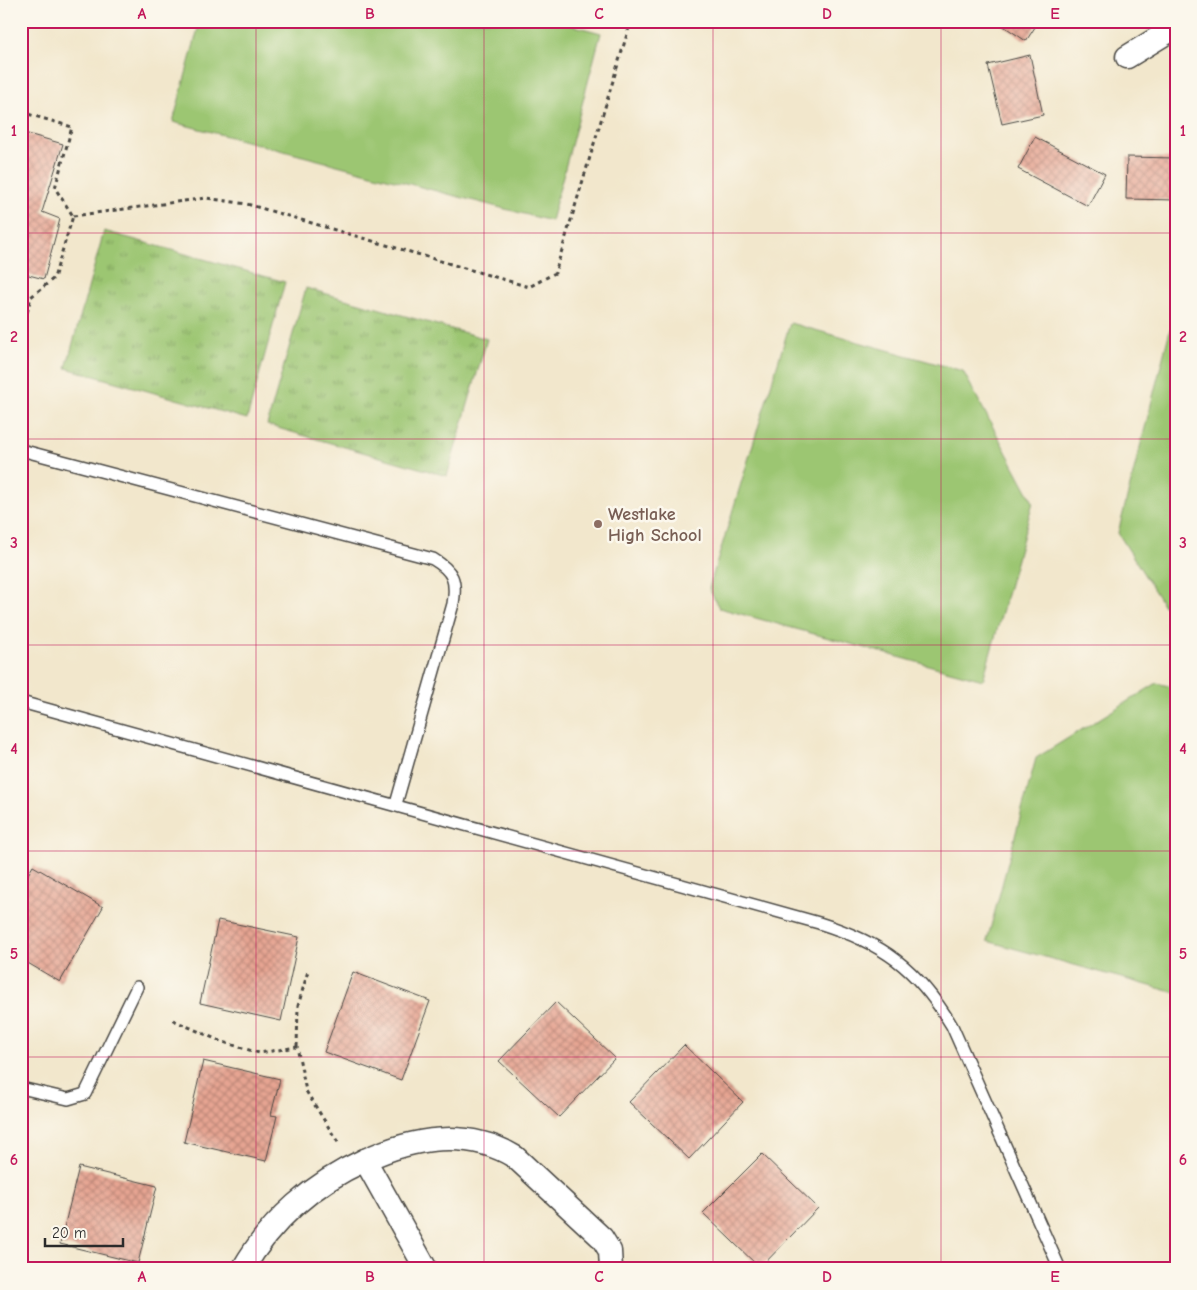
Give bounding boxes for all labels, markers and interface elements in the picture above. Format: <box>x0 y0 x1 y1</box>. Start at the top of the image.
text: A <box>138 5 147 23</box>
text: B <box>365 5 375 23</box>
text: C <box>594 5 604 23</box>
text: D <box>822 5 832 23</box>
text: E <box>1050 5 1060 23</box>
text: 1 <box>11 122 17 140</box>
text: 1 <box>1180 122 1186 140</box>
text: 2 <box>10 328 18 346</box>
text: 2 <box>1179 328 1187 346</box>
place label: Westlake High School <box>608 504 702 546</box>
marker: Westlake High School <box>592 518 604 530</box>
text: 3 <box>10 534 18 552</box>
text: 3 <box>1179 534 1187 552</box>
text: 4 <box>10 740 18 758</box>
text: 4 <box>1179 740 1187 758</box>
text: 5 <box>10 945 18 963</box>
text: 5 <box>1179 945 1187 963</box>
text: 6 <box>10 1151 18 1169</box>
text: 6 <box>1179 1151 1187 1169</box>
scale bar <box>45 1215 122 1247</box>
text: 20 m <box>52 1224 86 1242</box>
text: A <box>138 1268 147 1286</box>
text: B <box>365 1268 375 1286</box>
text: C <box>594 1268 604 1286</box>
text: D <box>822 1268 832 1286</box>
text: E <box>1050 1268 1060 1286</box>

